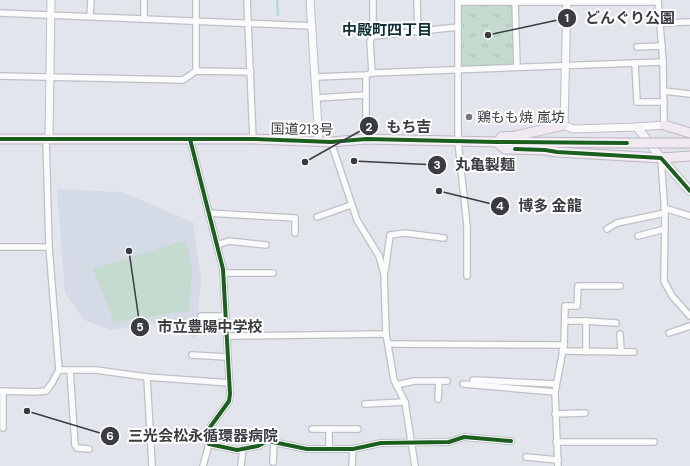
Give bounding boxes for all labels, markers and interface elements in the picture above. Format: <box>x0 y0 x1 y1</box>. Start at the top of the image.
callout: どんぐり公園 <box>557 4 683 31</box>
text: どんぐり公園 <box>585 8 675 28</box>
text: 1 <box>565 10 569 26</box>
district label: 中殿町四丁目 <box>342 20 432 40</box>
place label: 鶏もも焼 嵐坊 <box>477 108 565 126</box>
marker: 鶏もも焼 嵐坊 <box>464 112 474 122</box>
callout: もち吉 <box>359 113 440 140</box>
text: もち吉 <box>386 117 432 137</box>
street label: 国道213号 <box>270 119 334 139</box>
text: 2 <box>366 119 373 135</box>
callout: 丸亀製麺 <box>427 151 523 178</box>
text: 丸亀製麺 <box>455 155 515 175</box>
text: 3 <box>433 157 441 173</box>
callout: 博多 金龍 <box>490 192 590 219</box>
text: 博多 金龍 <box>518 196 582 216</box>
text: 4 <box>496 198 504 214</box>
callout: 市立豊陽中学校 <box>130 314 271 341</box>
text: 市立豊陽中学校 <box>157 317 263 337</box>
text: 5 <box>136 319 144 335</box>
callout: 三光会松永循環器病院 <box>100 423 286 450</box>
text: 三光会松永循環器病院 <box>128 426 278 446</box>
text: 6 <box>106 428 114 444</box>

